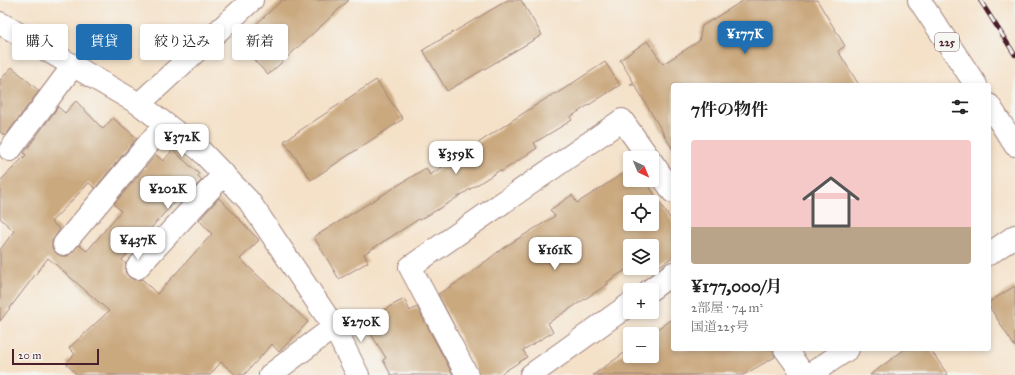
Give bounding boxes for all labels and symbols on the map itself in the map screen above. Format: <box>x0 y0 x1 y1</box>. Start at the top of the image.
pin: ¥177K <box>717 21 773 55</box>
road number: 225 <box>935 33 959 51</box>
pin: ¥372K <box>154 124 210 158</box>
pin: ¥359K <box>428 141 484 175</box>
north arrow <box>623 151 659 187</box>
pin: ¥202K <box>140 176 196 210</box>
pin: ¥437K <box>110 227 166 261</box>
pin: ¥161K <box>527 237 583 271</box>
pin: ¥270K <box>333 309 389 343</box>
scale bar <box>12 347 99 366</box>

